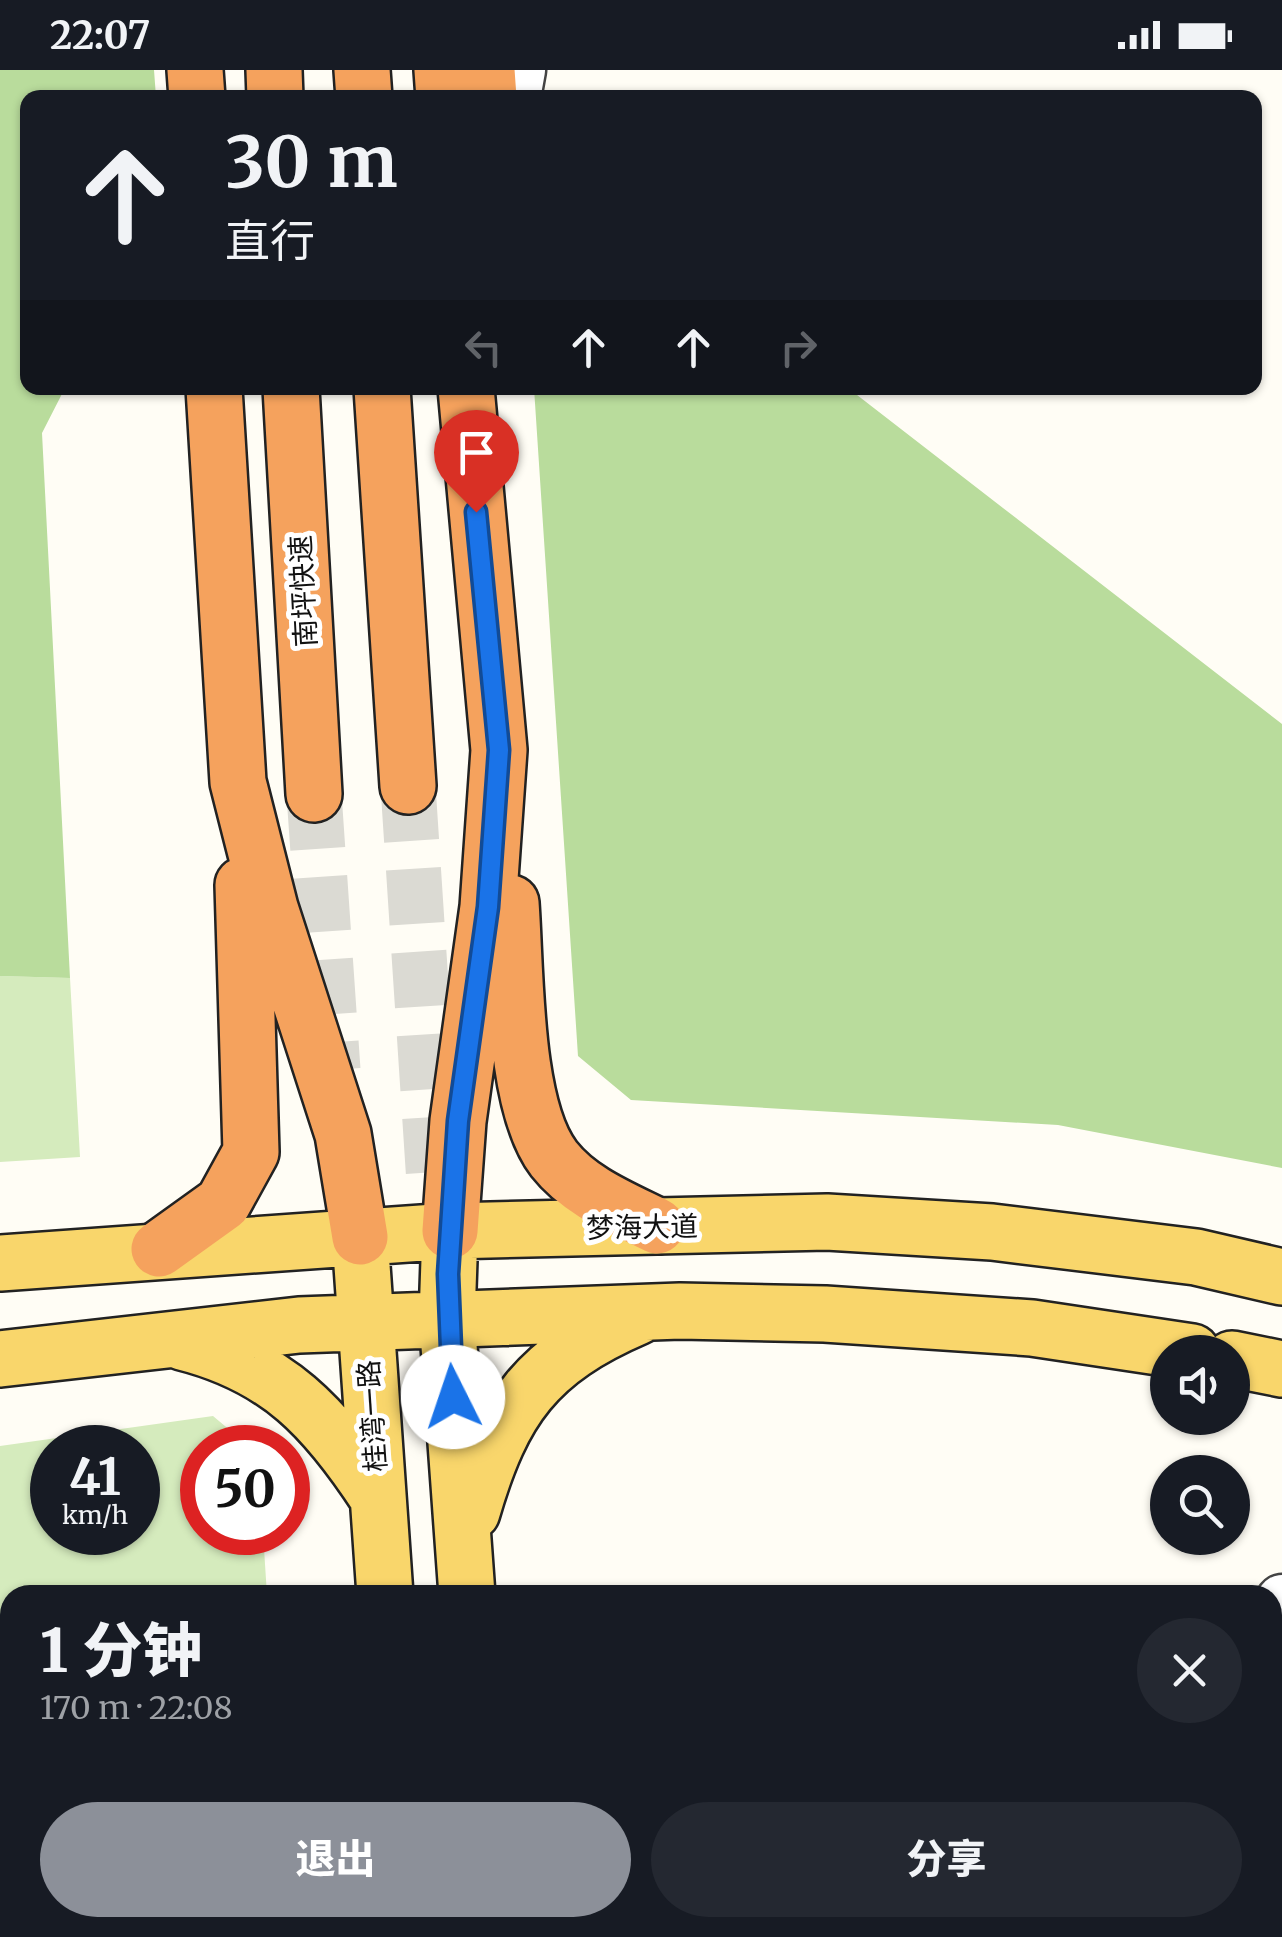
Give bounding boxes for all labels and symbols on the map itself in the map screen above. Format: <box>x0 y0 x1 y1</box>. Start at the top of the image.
pin <box>434 410 519 513</box>
street label: 南坪快速 <box>282 534 324 648</box>
street label: 梦海大道 <box>586 1208 698 1246</box>
position arrow <box>401 1345 505 1449</box>
street label: 桂湾一路 <box>350 1359 394 1473</box>
speed limit sign: 50 <box>180 1425 310 1555</box>

